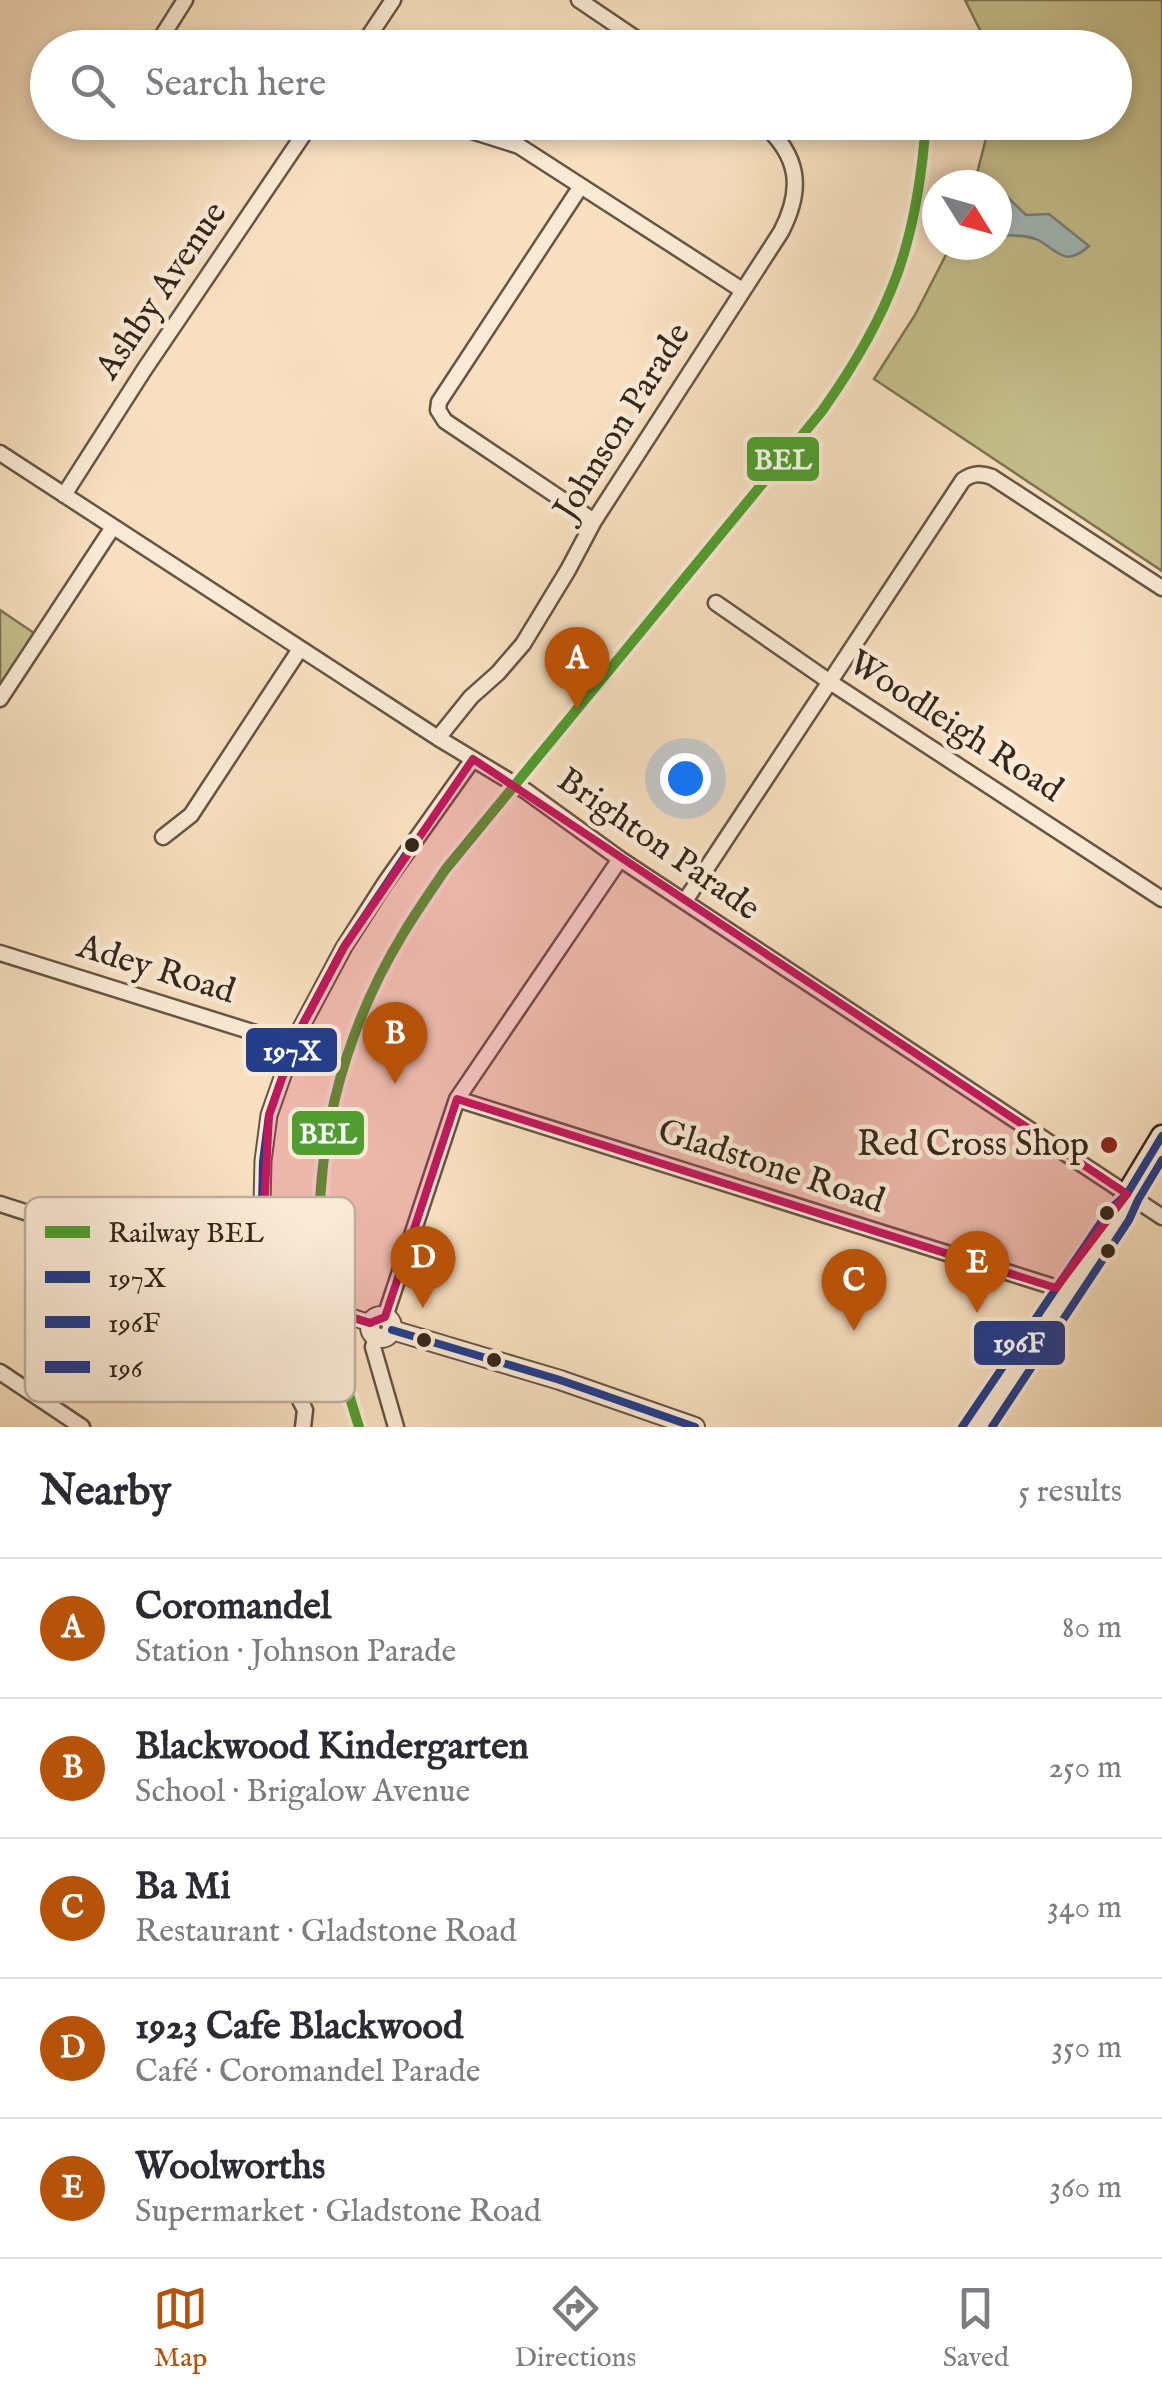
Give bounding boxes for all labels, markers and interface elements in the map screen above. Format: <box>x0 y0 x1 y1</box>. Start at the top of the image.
search box <box>30 30 1132 140</box>
icon: search <box>65 58 120 113</box>
text: Search here <box>145 61 326 109</box>
north arrow <box>922 170 1012 260</box>
street label: Ashby Avenue <box>86 194 238 389</box>
street label: Johnson Parade <box>542 315 702 533</box>
line badge: BEL <box>745 435 821 483</box>
text: BEL <box>754 444 813 479</box>
pin: A <box>544 626 610 709</box>
street label: Woodleigh Road <box>839 641 1071 813</box>
your location <box>660 753 711 804</box>
street label: Brighton Parade <box>548 758 768 932</box>
unlabelled marker <box>402 835 422 855</box>
street label: Adey Road <box>71 924 241 1015</box>
pin: B <box>362 1002 428 1084</box>
line badge: 197X <box>244 1026 339 1074</box>
text: 197X <box>263 1035 322 1070</box>
line badge: BEL <box>290 1109 366 1157</box>
street label: Gladstone Road <box>652 1109 890 1225</box>
text: BEL <box>299 1118 358 1153</box>
place label: Red Cross Shop <box>857 1123 1089 1168</box>
marker: Red Cross Shop <box>1098 1134 1120 1156</box>
legend <box>25 1197 355 1402</box>
unlabelled marker <box>1097 1203 1117 1223</box>
text: Railway BEL <box>108 1217 264 1252</box>
pin: D <box>390 1226 456 1308</box>
pin: E <box>944 1230 1010 1313</box>
unlabelled marker <box>1098 1241 1118 1261</box>
pin: C <box>822 1248 886 1331</box>
text: 197X <box>108 1262 167 1297</box>
text: 196F <box>108 1307 160 1342</box>
line badge: 196F <box>972 1319 1067 1367</box>
text: 196F <box>993 1327 1045 1362</box>
unlabelled marker <box>414 1330 434 1350</box>
unlabelled marker <box>484 1350 504 1370</box>
text: 196 <box>108 1352 144 1387</box>
text: Nearby <box>40 1466 171 1519</box>
text: 5 results <box>1018 1472 1122 1513</box>
text: Coromandel <box>135 1584 331 1632</box>
text: A <box>62 1608 83 1649</box>
text: 80 m <box>1062 1608 1122 1649</box>
text: Station · Johnson Parade <box>135 1632 456 1673</box>
text: Blackwood Kindergarten <box>135 1724 529 1772</box>
text: B <box>62 1748 83 1789</box>
text: 250 m <box>1048 1748 1122 1789</box>
text: School · Brigalow Avenue <box>135 1772 470 1813</box>
text: Ba Mi <box>135 1864 231 1912</box>
text: C <box>61 1888 84 1929</box>
text: 340 m <box>1047 1888 1122 1929</box>
text: Restaurant · Gladstone Road <box>135 1912 517 1953</box>
text: 1923 Cafe Blackwood <box>135 2004 463 2052</box>
text: D <box>60 2028 85 2069</box>
text: 350 m <box>1051 2028 1122 2069</box>
text: Café · Coromandel Parade <box>135 2052 481 2093</box>
text: Woolworths <box>135 2144 325 2192</box>
text: E <box>61 2168 84 2209</box>
text: 360 m <box>1049 2168 1122 2209</box>
text: Supermarket · Gladstone Road <box>135 2192 541 2233</box>
tab: Map <box>153 2281 208 2376</box>
tab: Directions <box>514 2281 636 2376</box>
tab: Saved <box>943 2281 1009 2376</box>

